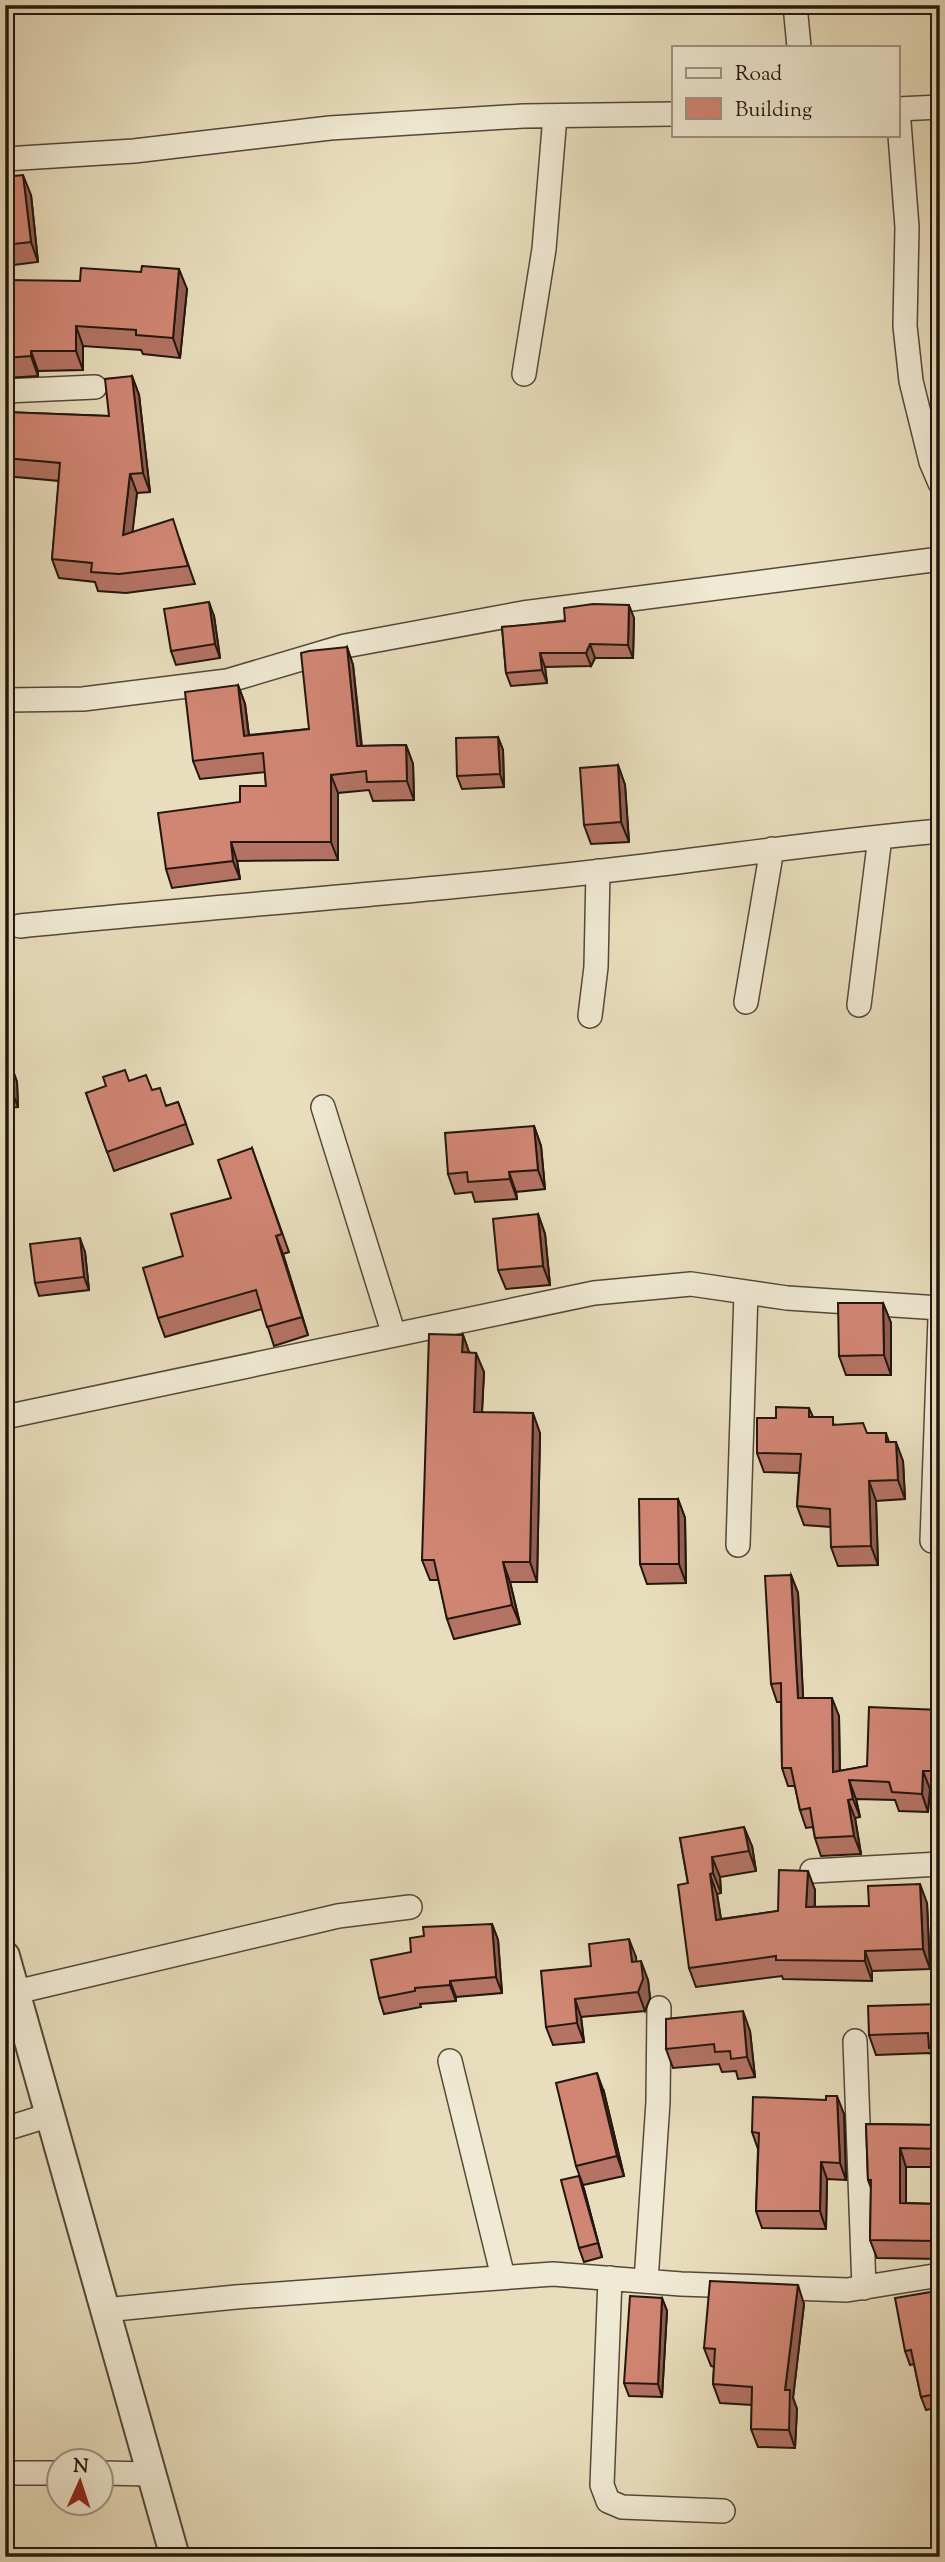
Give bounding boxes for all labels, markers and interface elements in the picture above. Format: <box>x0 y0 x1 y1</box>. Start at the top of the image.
legend <box>672 46 900 136</box>
text: Road <box>735 60 782 90</box>
text: Building <box>735 96 812 126</box>
north arrow <box>46 2446 116 2516</box>
text: N <box>72 2454 89 2481</box>

